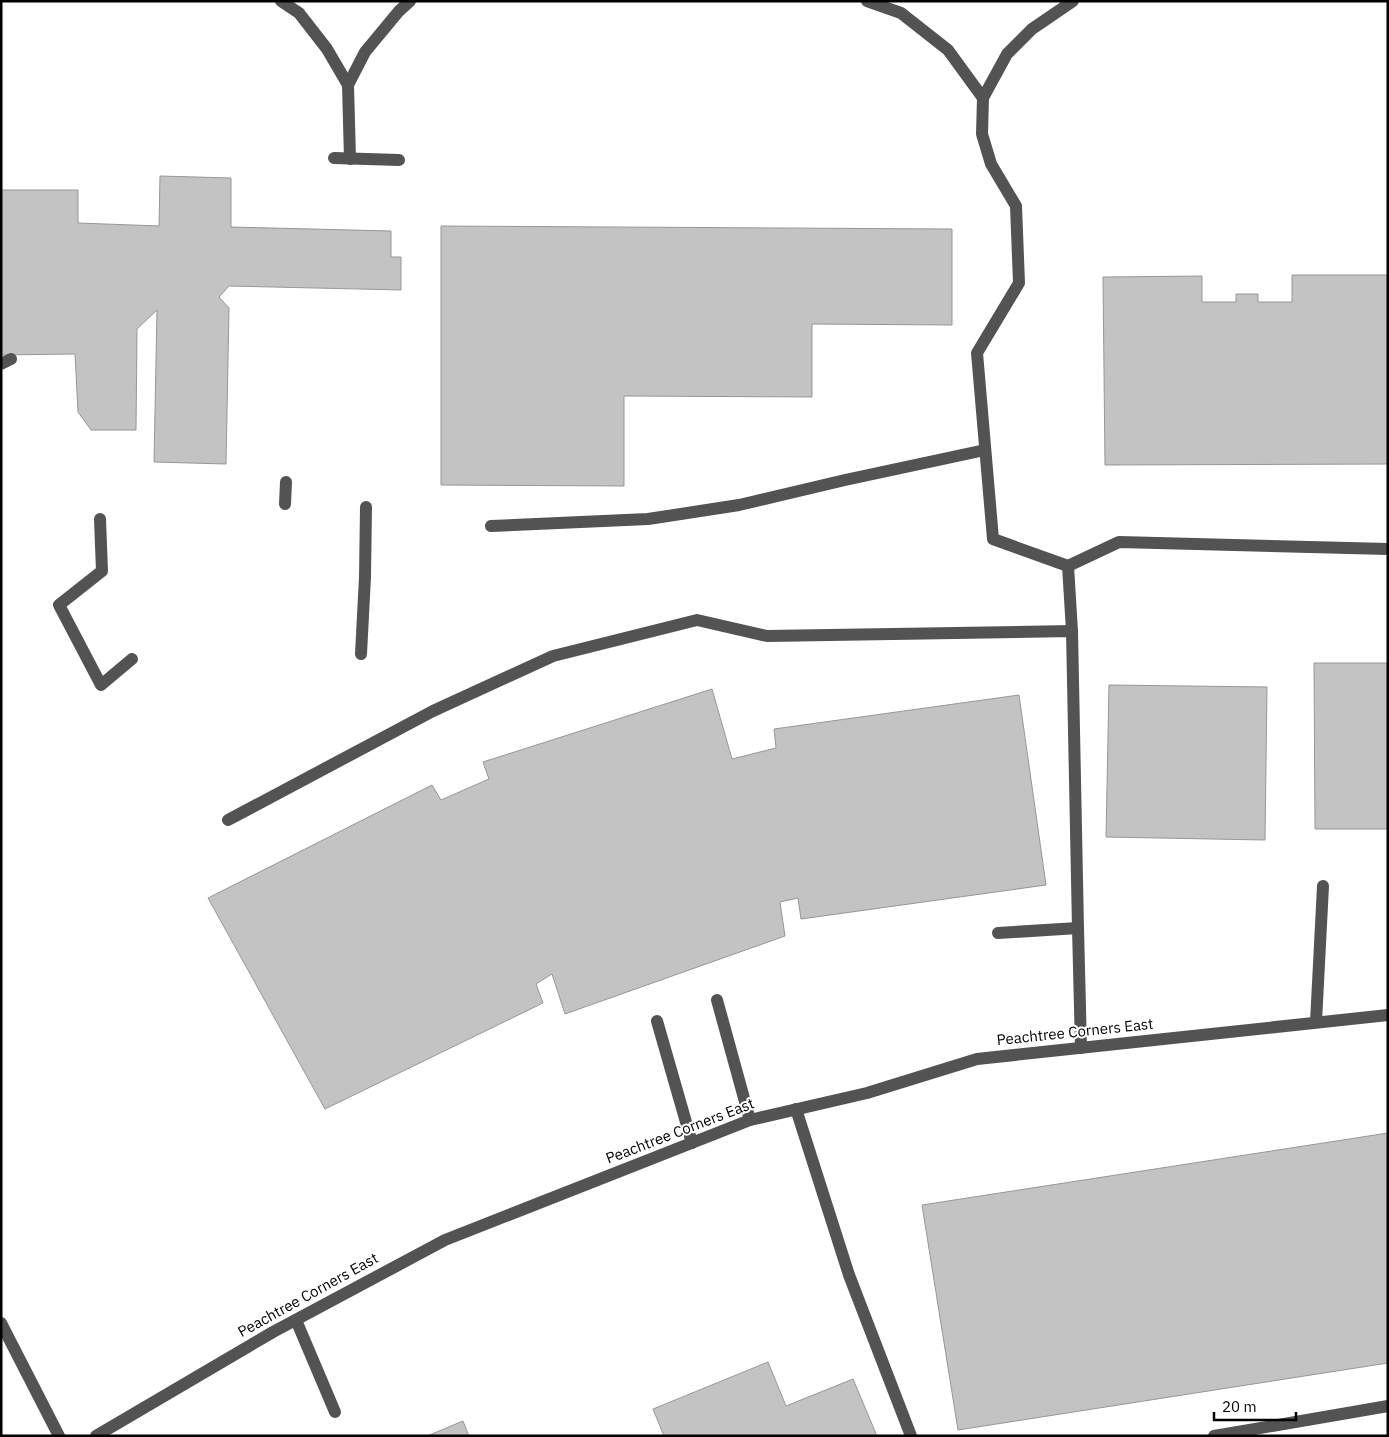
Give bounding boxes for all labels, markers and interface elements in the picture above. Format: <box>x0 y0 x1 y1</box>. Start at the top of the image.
street label: Peachtree Corners East <box>996 1014 1154 1049</box>
street label: Peachtree Corners East <box>603 1093 757 1168</box>
street label: Peachtree Corners East <box>234 1248 381 1341</box>
scale bar <box>1214 1390 1296 1422</box>
text: 20 m <box>1222 1397 1257 1416</box>

